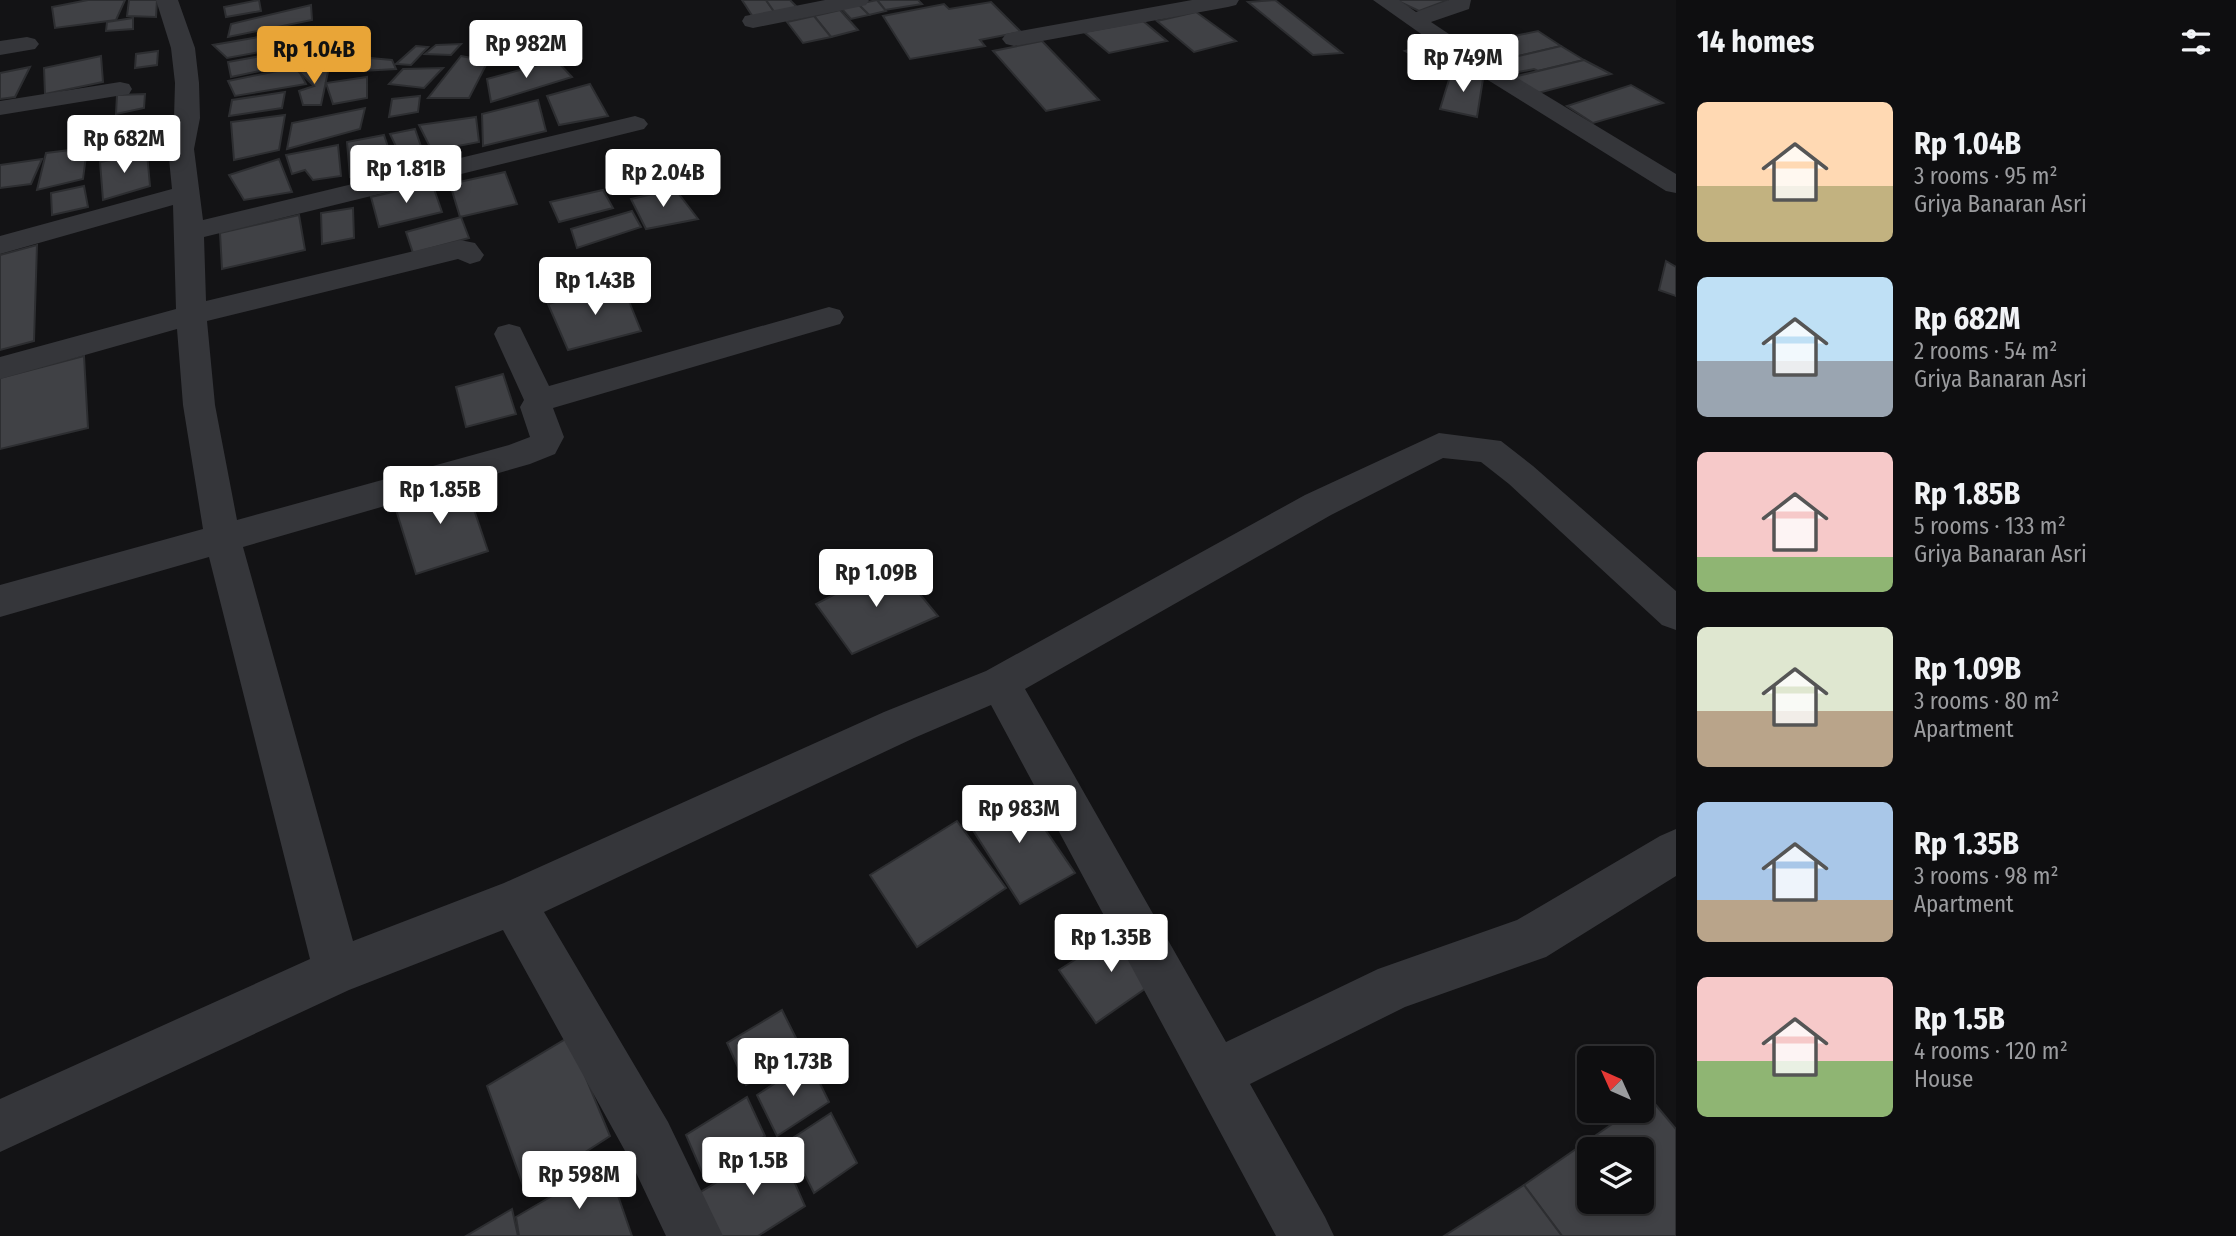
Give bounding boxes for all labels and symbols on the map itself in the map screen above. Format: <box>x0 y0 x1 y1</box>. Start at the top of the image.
pin: Rp 982M <box>461 20 591 80</box>
pin: Rp 1.04B <box>242 27 386 86</box>
pin: Rp 749M <box>1398 34 1528 94</box>
pin: Rp 682M <box>59 116 189 175</box>
pin: Rp 1.81B <box>334 146 478 205</box>
pin: Rp 2.04B <box>591 150 735 209</box>
pin: Rp 1.43B <box>523 258 667 317</box>
pin: Rp 1.85B <box>368 466 512 526</box>
pin: Rp 1.09B <box>804 550 948 609</box>
pin: Rp 983M <box>954 786 1084 845</box>
pin: Rp 1.35B <box>1039 914 1183 974</box>
pin: Rp 1.73B <box>721 1038 865 1098</box>
north arrow <box>1577 1046 1654 1124</box>
pin: Rp 1.5B <box>688 1138 818 1197</box>
pin: Rp 598M <box>514 1152 644 1211</box>

